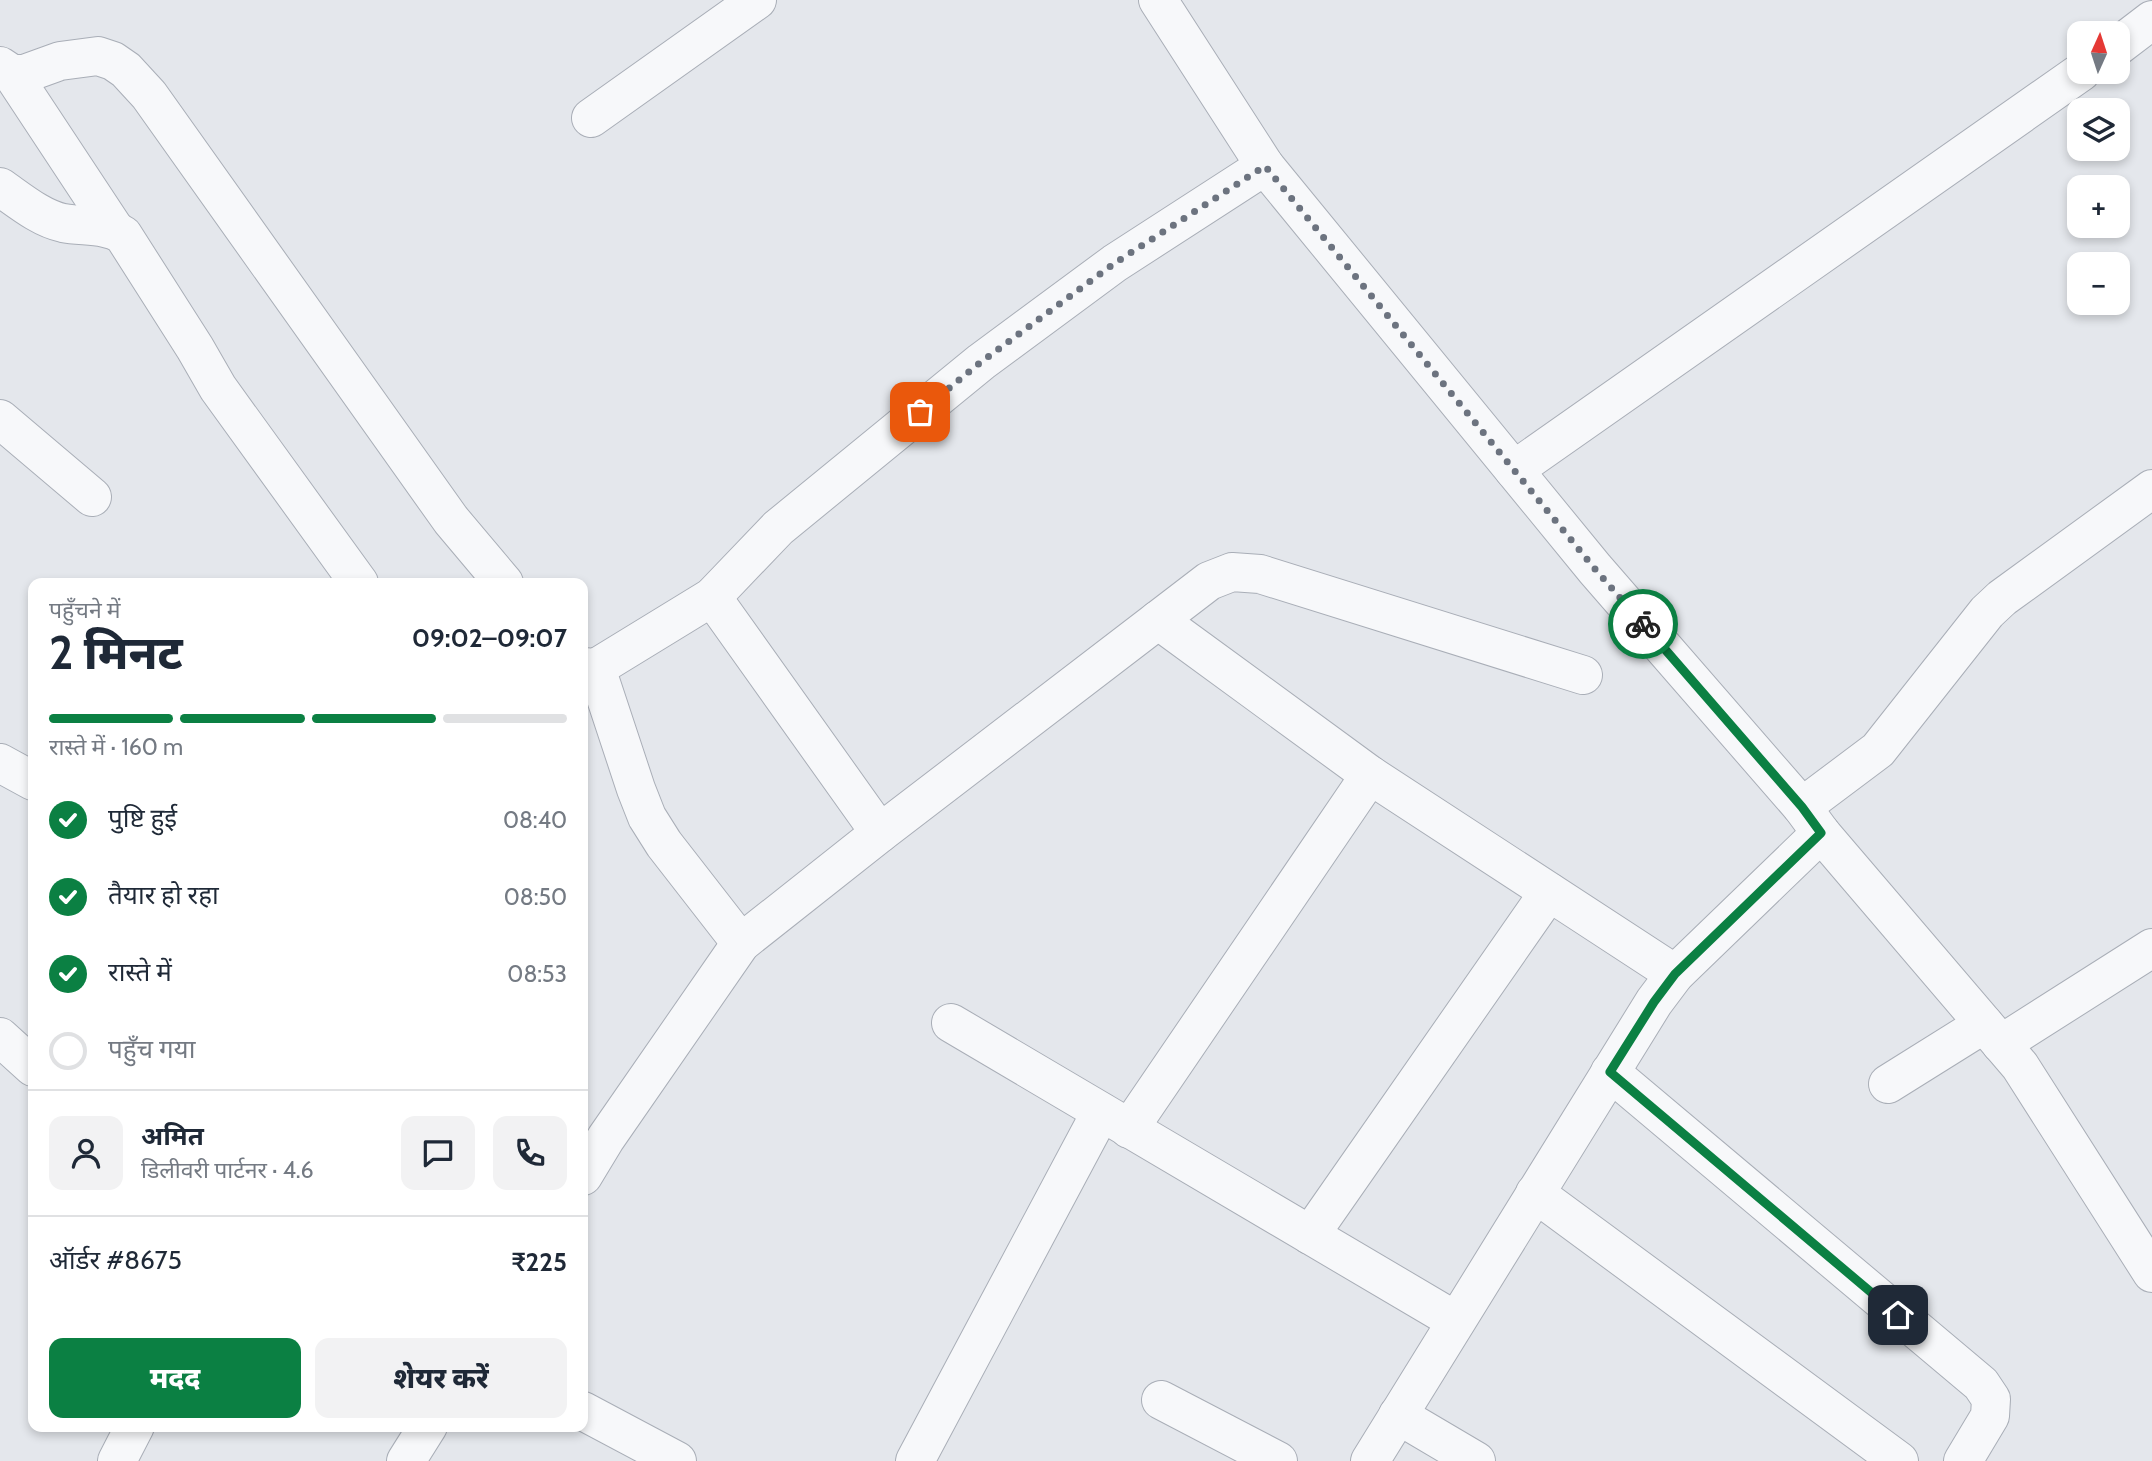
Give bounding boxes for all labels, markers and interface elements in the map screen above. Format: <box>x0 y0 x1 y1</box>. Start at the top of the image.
north arrow <box>2067 21 2130 84</box>
map controls <box>2067 21 2130 315</box>
button: layers <box>2067 98 2130 161</box>
button: + <box>2067 175 2130 238</box>
button: − <box>2067 252 2130 315</box>
pin <box>890 382 950 442</box>
icon: bag <box>901 393 939 431</box>
courier <box>1608 589 1678 659</box>
text: पहुँचने में <box>49 596 121 624</box>
icon: bike <box>1624 605 1662 643</box>
text: 09:02–09:07 <box>412 622 567 654</box>
text: 2 मिनट <box>49 625 183 681</box>
text: रास्ते में · 160 m <box>49 733 183 761</box>
icon: check <box>49 801 87 839</box>
text: पुष्टि हुई <box>108 802 177 834</box>
text: 08:40 <box>503 806 567 834</box>
icon: check <box>49 878 87 916</box>
text: तैयार हो रहा <box>108 879 219 911</box>
text: 08:50 <box>504 883 567 911</box>
icon: check <box>49 955 87 993</box>
text: रास्ते में <box>108 956 172 988</box>
text: 08:53 <box>507 960 567 988</box>
text: पहुँच गया <box>108 1033 195 1065</box>
button: person <box>49 1116 123 1190</box>
button: chat <box>401 1116 475 1190</box>
button: phone <box>493 1116 567 1190</box>
text: अमित <box>141 1120 204 1152</box>
text: डिलीवरी पार्टनर · 4.6 <box>141 1156 314 1184</box>
text: ऑर्डर #8675 <box>49 1244 182 1276</box>
text: ₹225 <box>511 1246 567 1278</box>
pin <box>1868 1285 1928 1345</box>
icon: home <box>1879 1296 1917 1334</box>
button: मदद <box>49 1338 301 1418</box>
button: शेयर करें <box>315 1338 567 1418</box>

